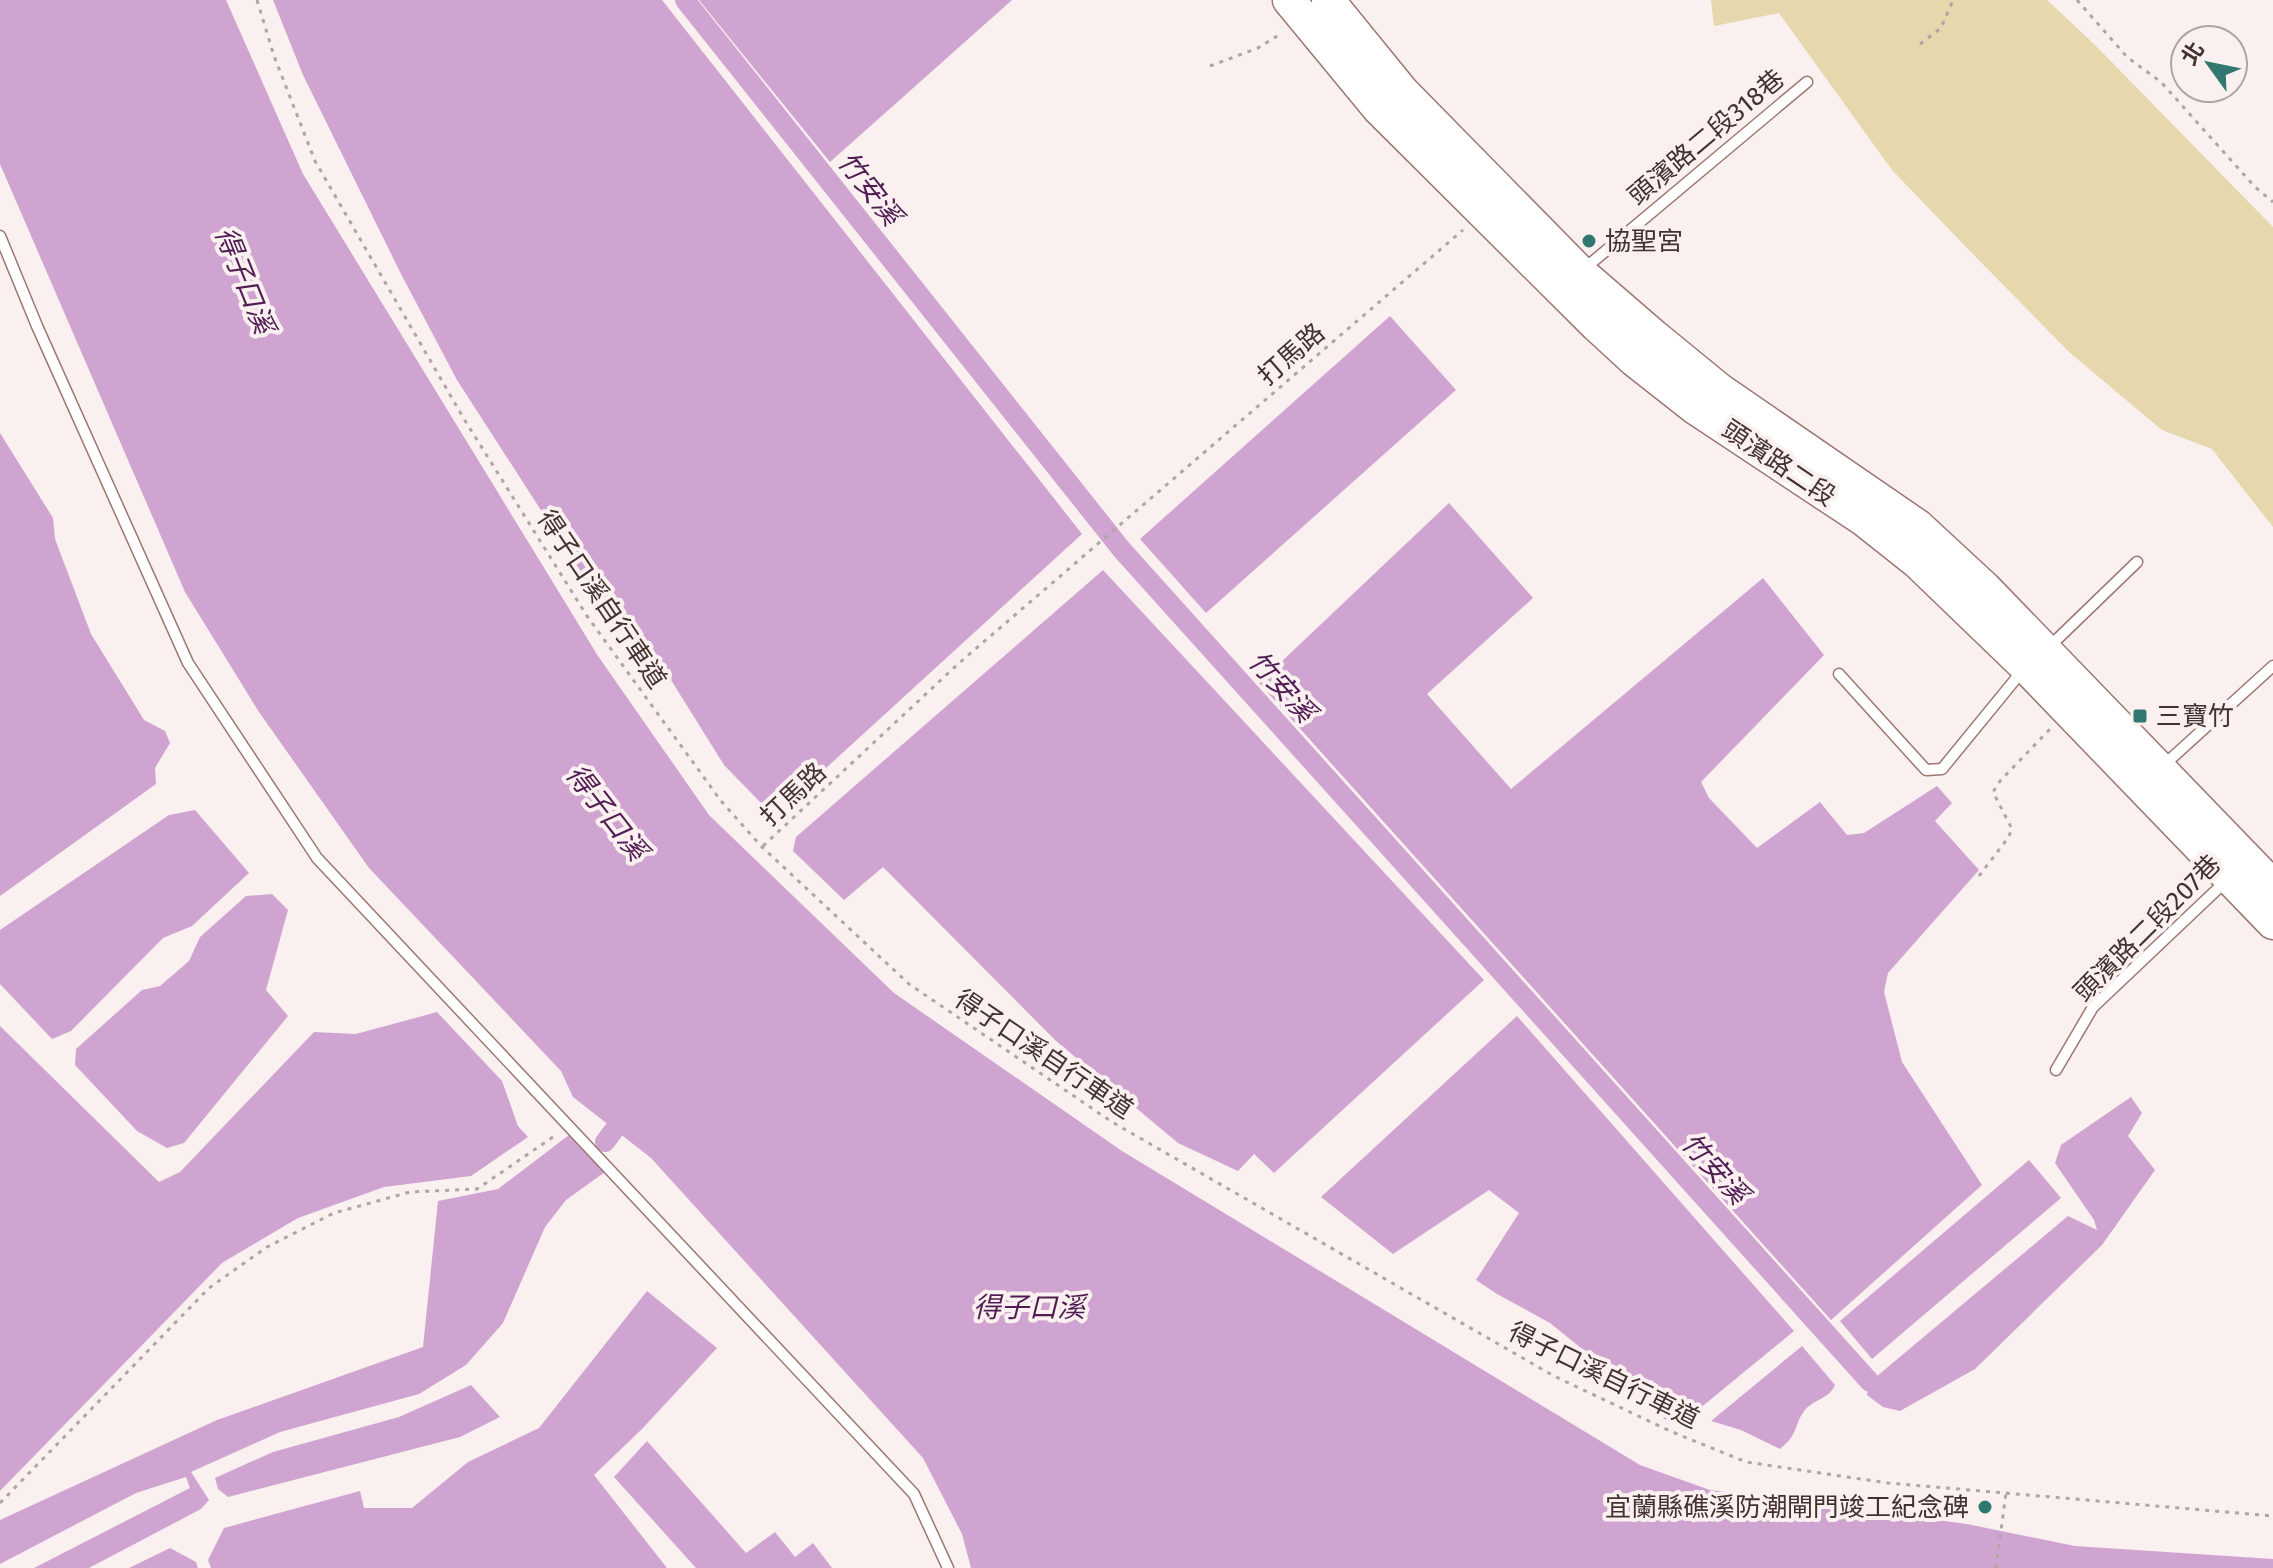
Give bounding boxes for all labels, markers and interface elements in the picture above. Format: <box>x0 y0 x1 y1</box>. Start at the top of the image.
north arrow <box>2169 24 2249 104</box>
text: 北 <box>2175 37 2210 70</box>
street label: 頭濱路二段318巷 <box>1622 63 1791 212</box>
water label: 竹安溪 <box>831 145 911 235</box>
water label: 得子口溪 <box>208 222 282 342</box>
place label: 協聖宮 <box>1605 226 1683 257</box>
marker: 協聖宮 <box>1580 232 1598 250</box>
street label: 打馬路 <box>1252 317 1331 392</box>
street label: 頭濱路二段 <box>1716 414 1841 513</box>
street label: 得子口溪自行車道 <box>531 504 673 694</box>
water label: 竹安溪 <box>1241 644 1325 732</box>
place label: 三寶竹 <box>2156 701 2234 732</box>
marker: 三寶竹 <box>2131 707 2149 725</box>
street label: 打馬路 <box>754 756 832 832</box>
water label: 得子口溪 <box>559 758 657 870</box>
street label: 頭濱路二段207巷 <box>2068 849 2227 1008</box>
street label: 得子口溪自行車道 <box>949 983 1139 1125</box>
water label: 竹安溪 <box>1674 1126 1758 1214</box>
water label: 得子口溪 <box>973 1291 1089 1324</box>
street label: 得子口溪自行車道 <box>1504 1316 1704 1435</box>
place label: 宜蘭縣礁溪防潮閘門竣工紀念碑 <box>1605 1492 1969 1523</box>
marker: 宜蘭縣礁溪防潮閘門竣工紀念碑 <box>1976 1498 1994 1516</box>

